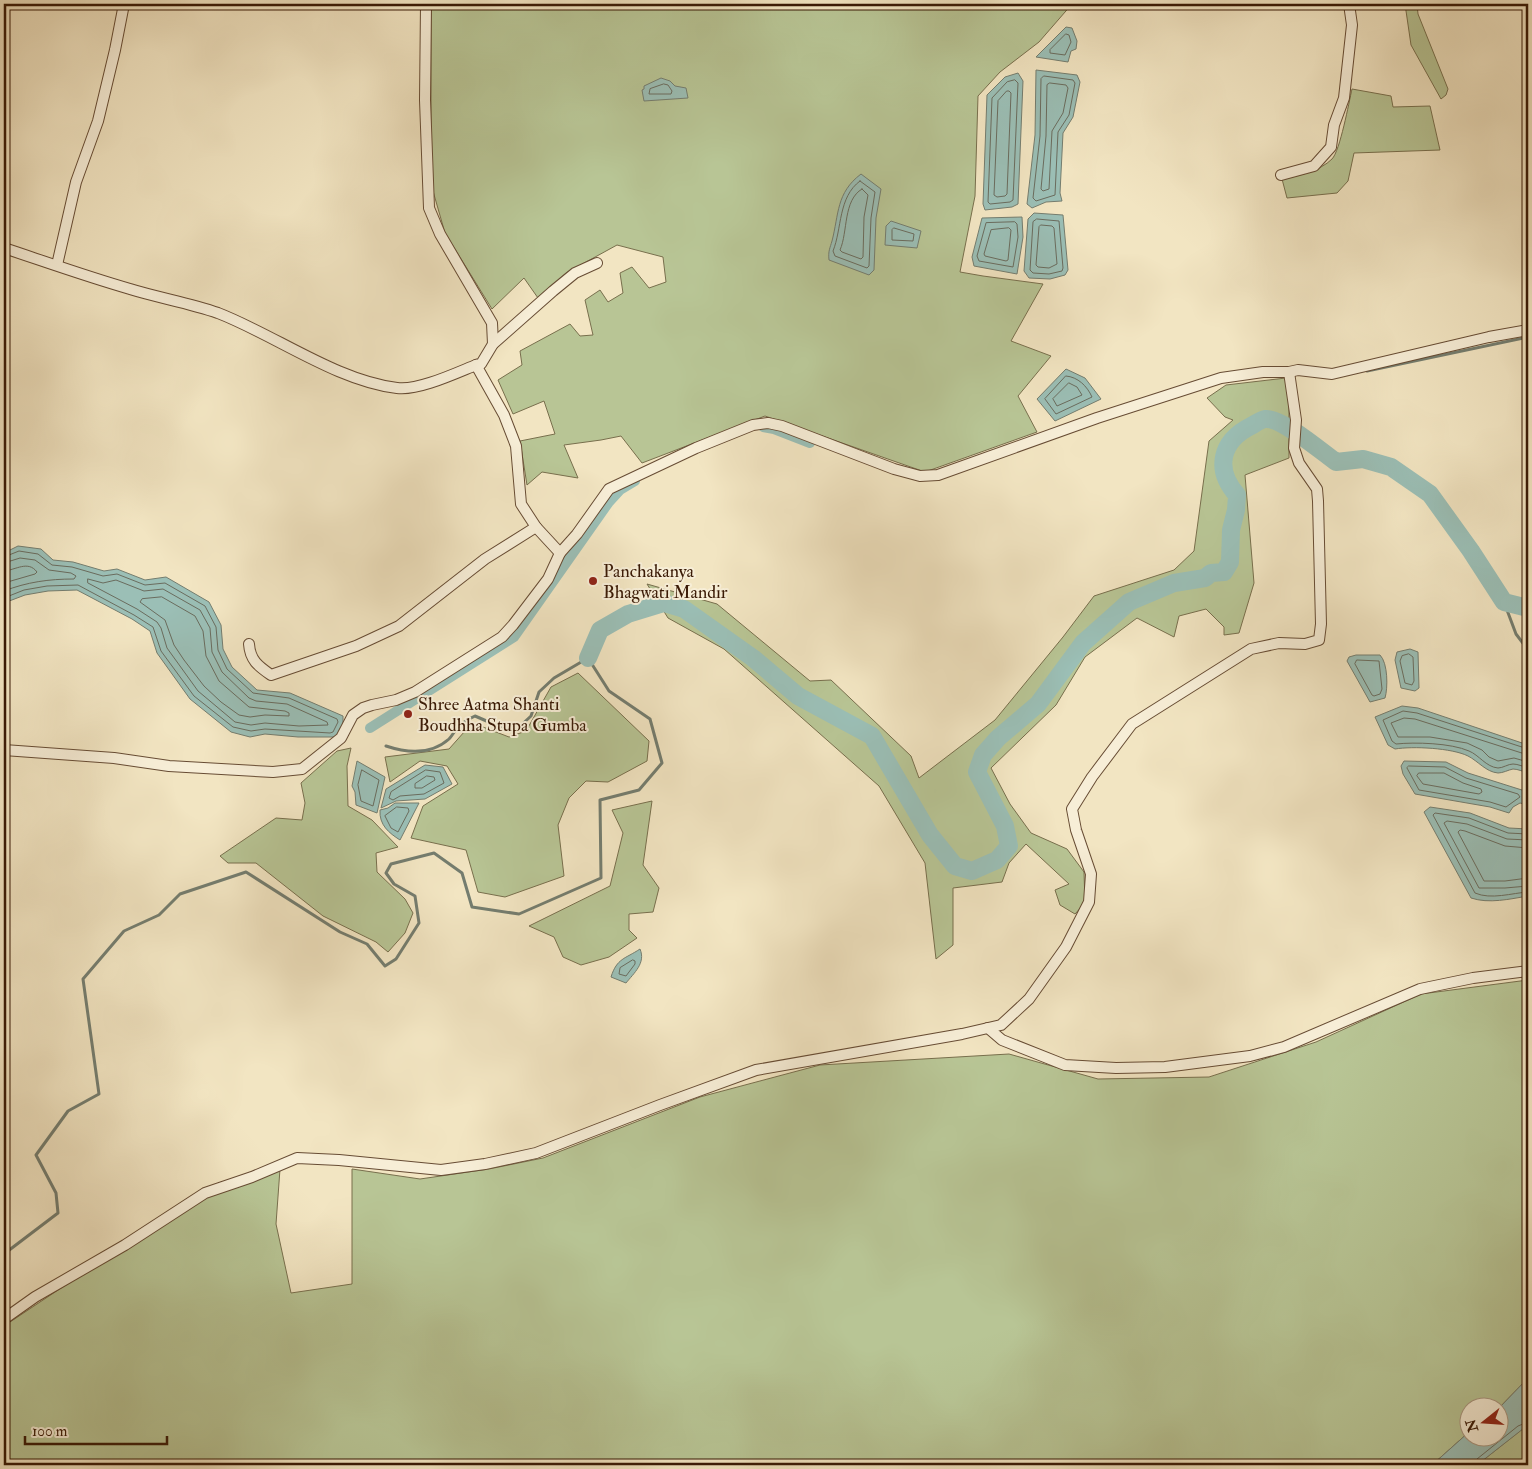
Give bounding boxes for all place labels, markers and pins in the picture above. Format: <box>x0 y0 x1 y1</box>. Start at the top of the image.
place label: Panchakanya Bhagwati Mandir <box>603 560 728 604</box>
marker: Panchakanya Bhagwati Mandir <box>587 575 599 587</box>
place label: Shree Aatma Shanti Boudhha Stupa Gumba <box>418 693 587 737</box>
marker: Shree Aatma Shanti Boudhha Stupa Gumba <box>402 708 414 720</box>

